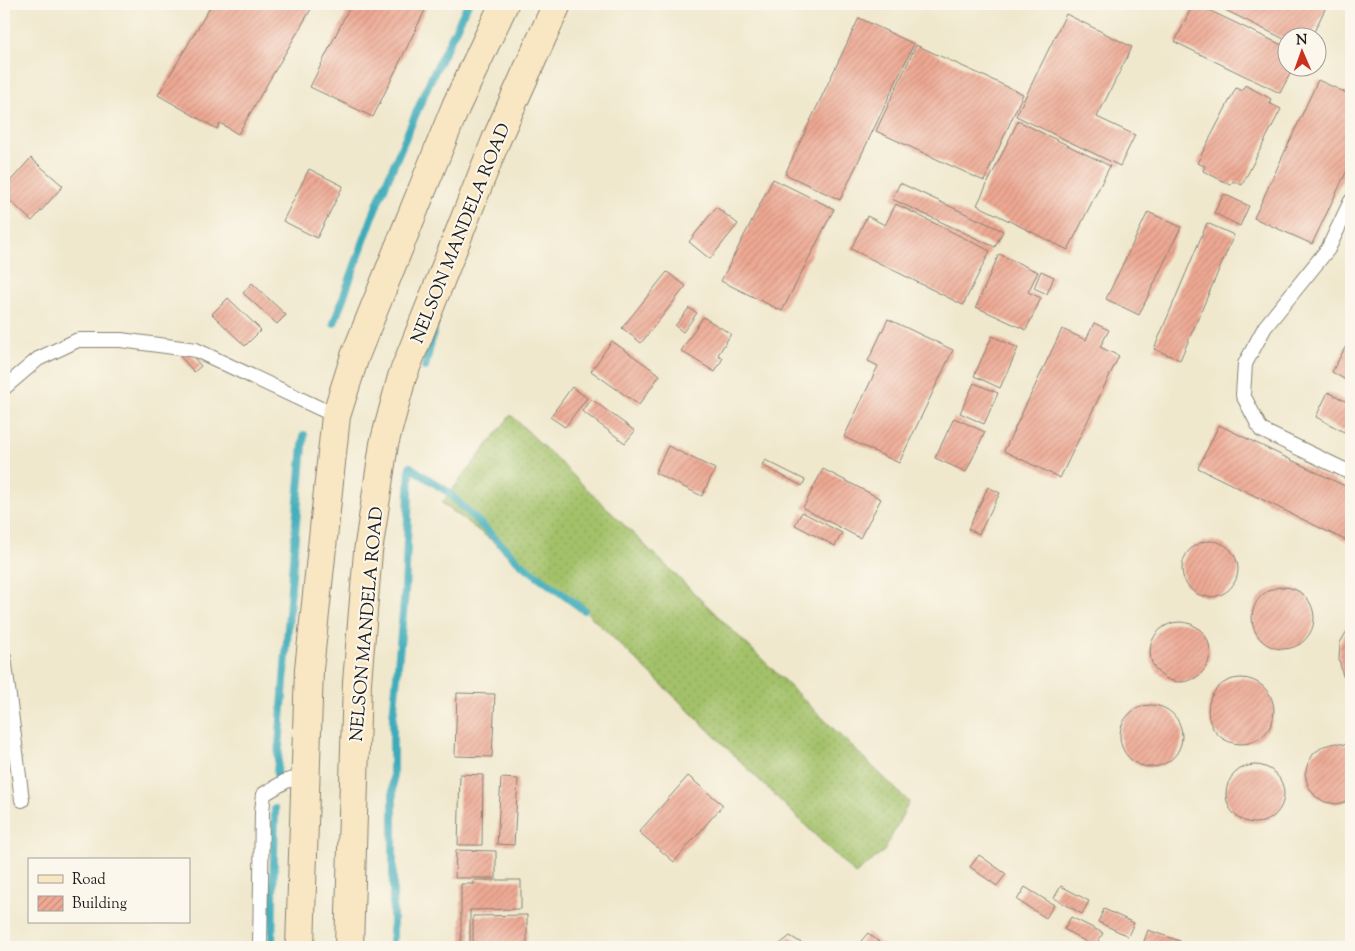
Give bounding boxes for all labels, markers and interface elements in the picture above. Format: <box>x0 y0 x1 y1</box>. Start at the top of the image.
north arrow <box>1278 28 1328 78</box>
text: N <box>1296 31 1308 51</box>
street label: NELSON MANDELA ROAD <box>406 120 518 348</box>
street label: NELSON MANDELA ROAD <box>345 506 391 743</box>
legend <box>28 858 190 924</box>
text: Road <box>72 870 106 891</box>
text: Building <box>72 894 127 915</box>

